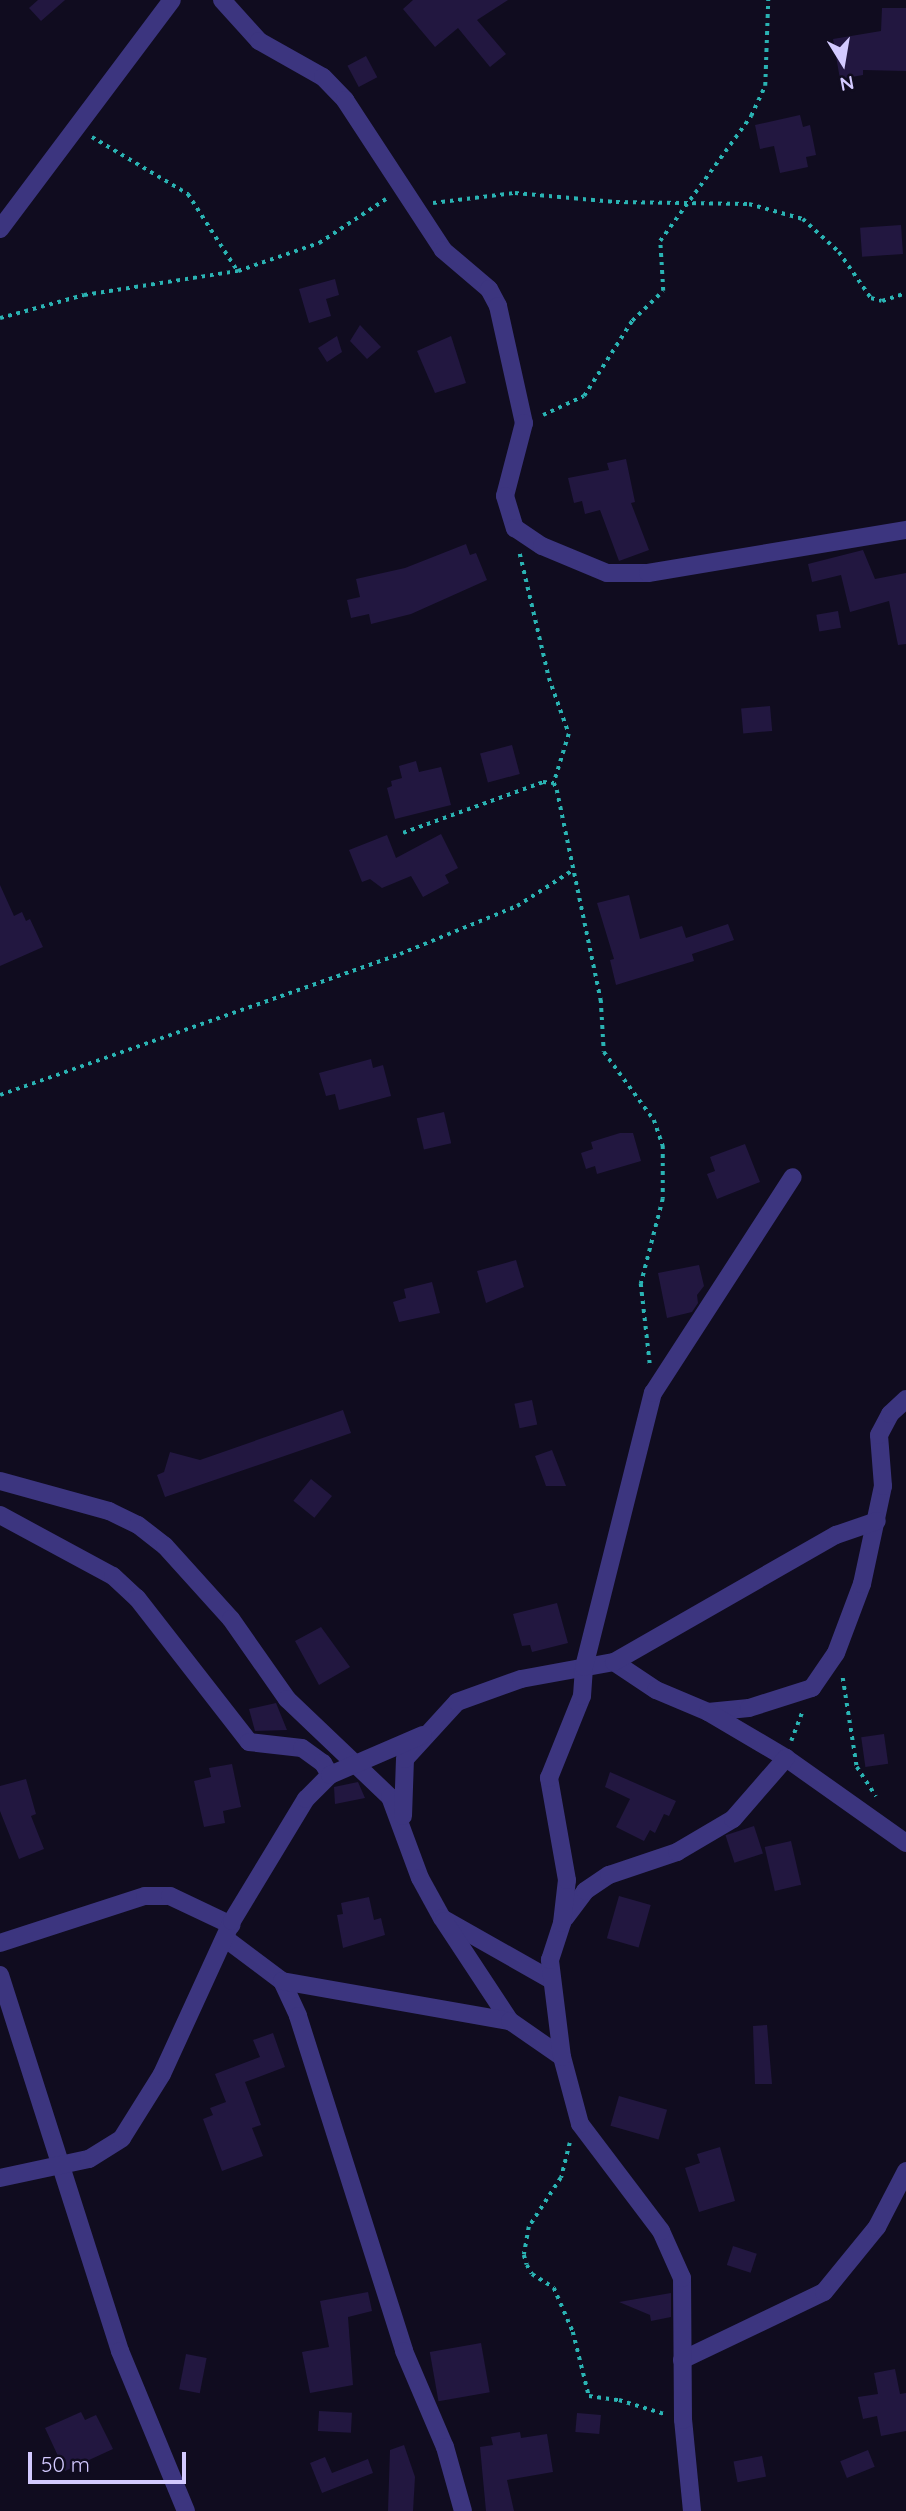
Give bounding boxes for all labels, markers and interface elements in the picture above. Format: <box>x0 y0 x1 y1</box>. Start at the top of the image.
north arrow <box>808 28 878 98</box>
text: N <box>838 71 856 97</box>
scale bar <box>32 2438 189 2482</box>
text: 50 m <box>41 2451 90 2477</box>

